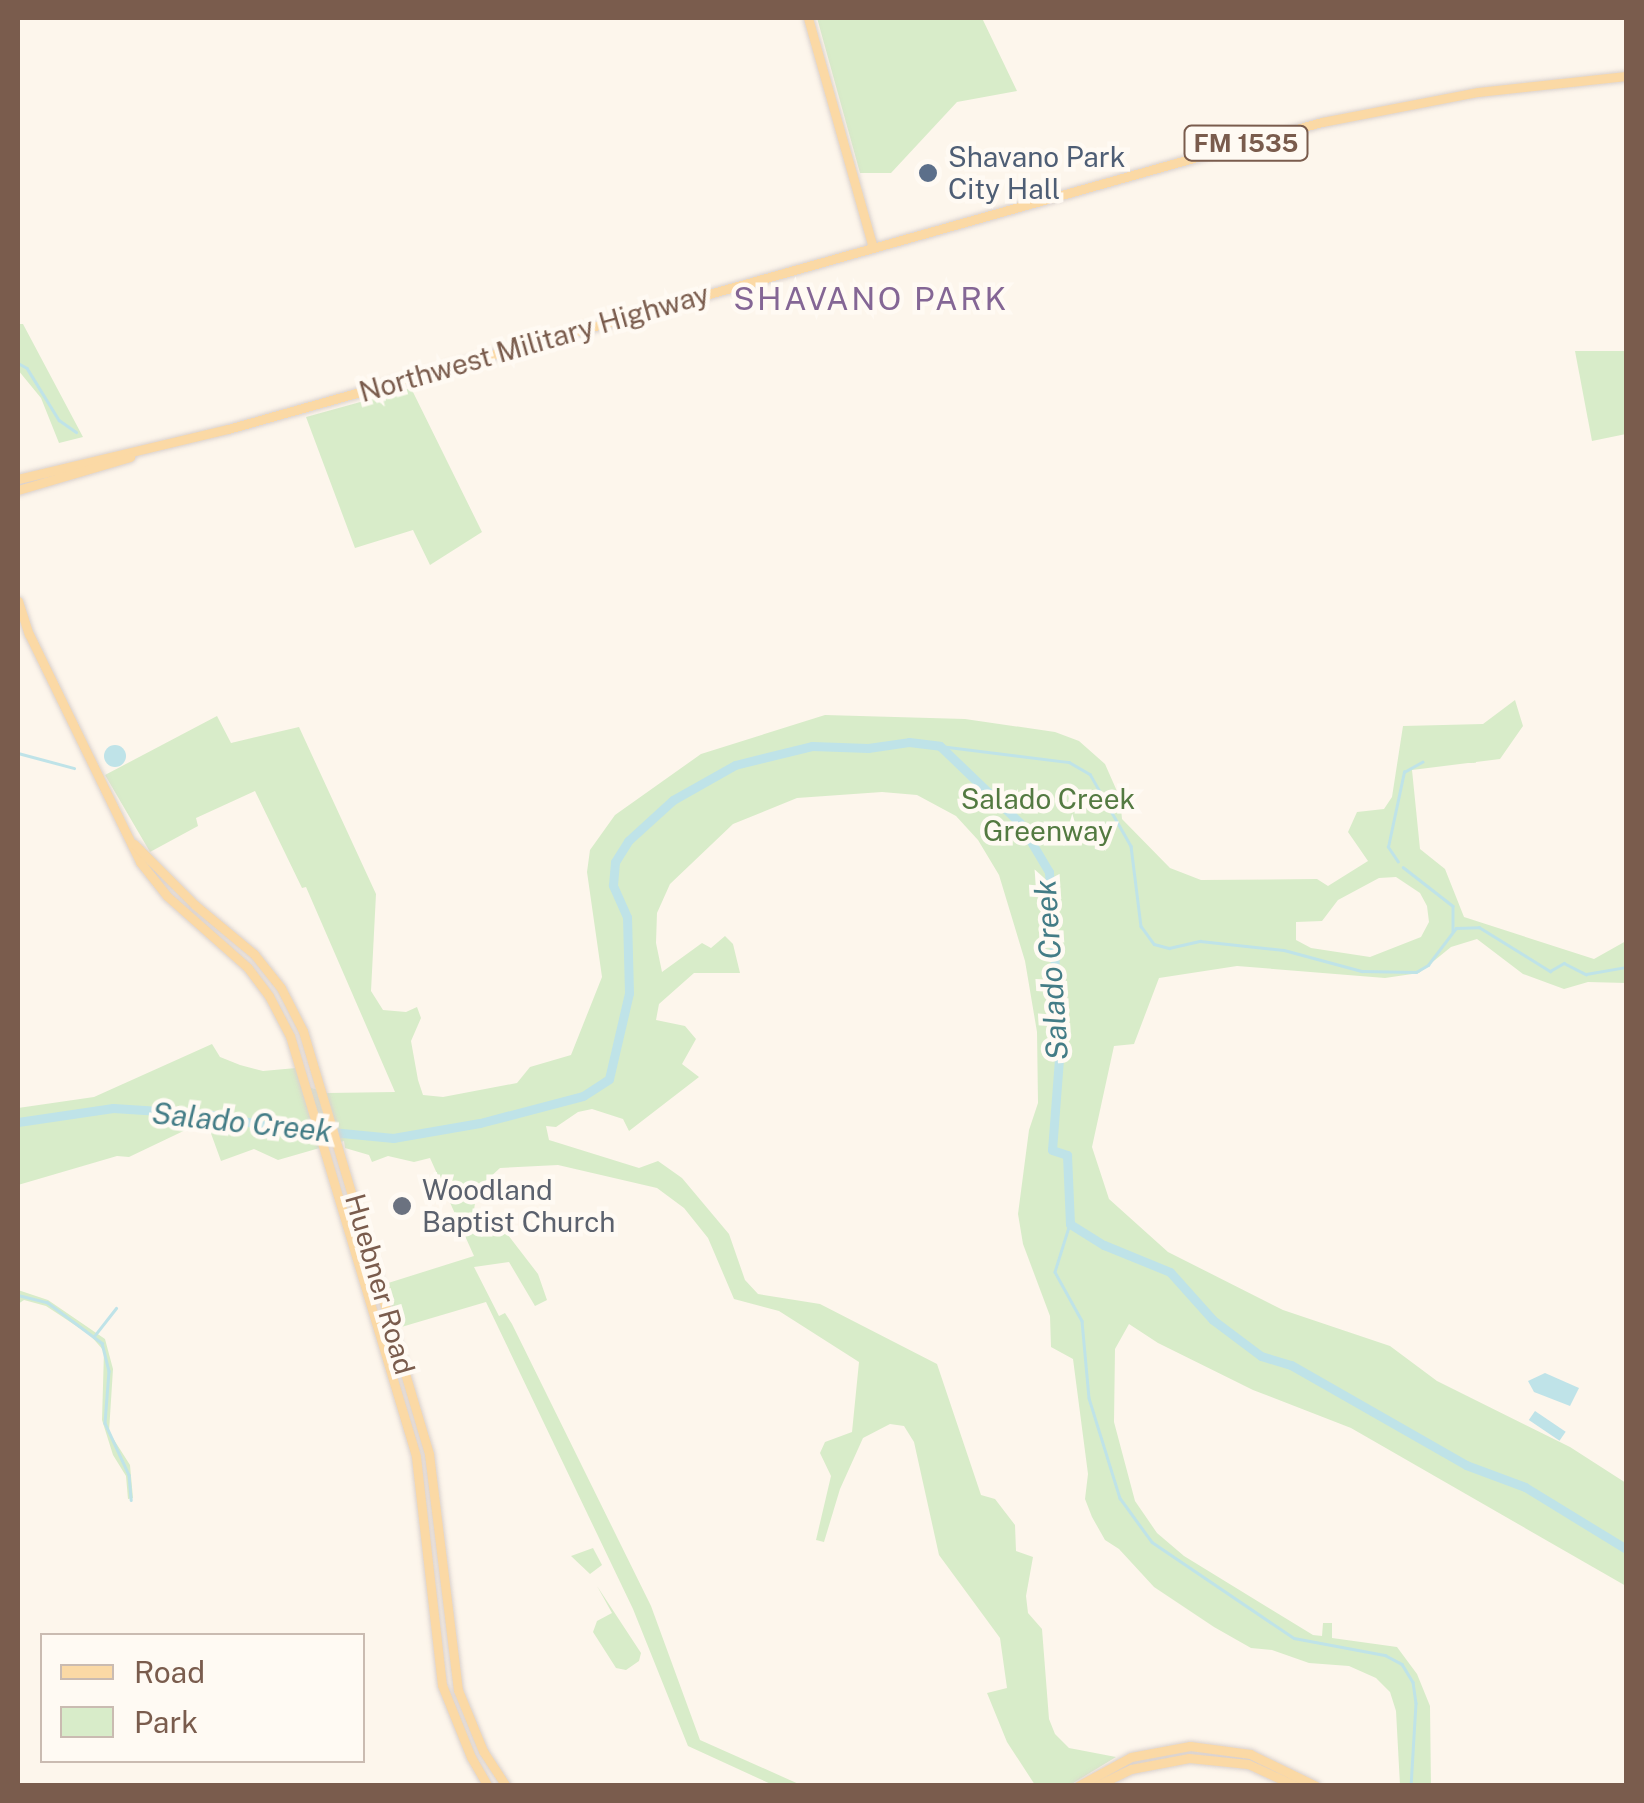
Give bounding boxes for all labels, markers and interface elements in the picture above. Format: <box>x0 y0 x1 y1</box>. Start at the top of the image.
road number: FM 1535 <box>1184 123 1308 163</box>
place label: Shavano Park City Hall <box>948 140 1126 206</box>
marker: Shavano Park City Hall <box>917 162 939 184</box>
street label: Northwest Military Highway <box>355 277 713 409</box>
district label: SHAVANO PARK <box>733 280 1009 318</box>
park label: Salado Creek Greenway <box>961 782 1135 848</box>
water label: Salado Creek <box>1027 878 1075 1062</box>
water label: Salado Creek <box>150 1095 334 1149</box>
place label: Woodland Baptist Church <box>422 1173 615 1239</box>
street label: Huebner Road <box>338 1190 422 1378</box>
marker: Woodland Baptist Church <box>391 1195 413 1217</box>
legend <box>40 1633 365 1763</box>
text: Road <box>134 1654 205 1690</box>
text: Park <box>134 1704 198 1740</box>

